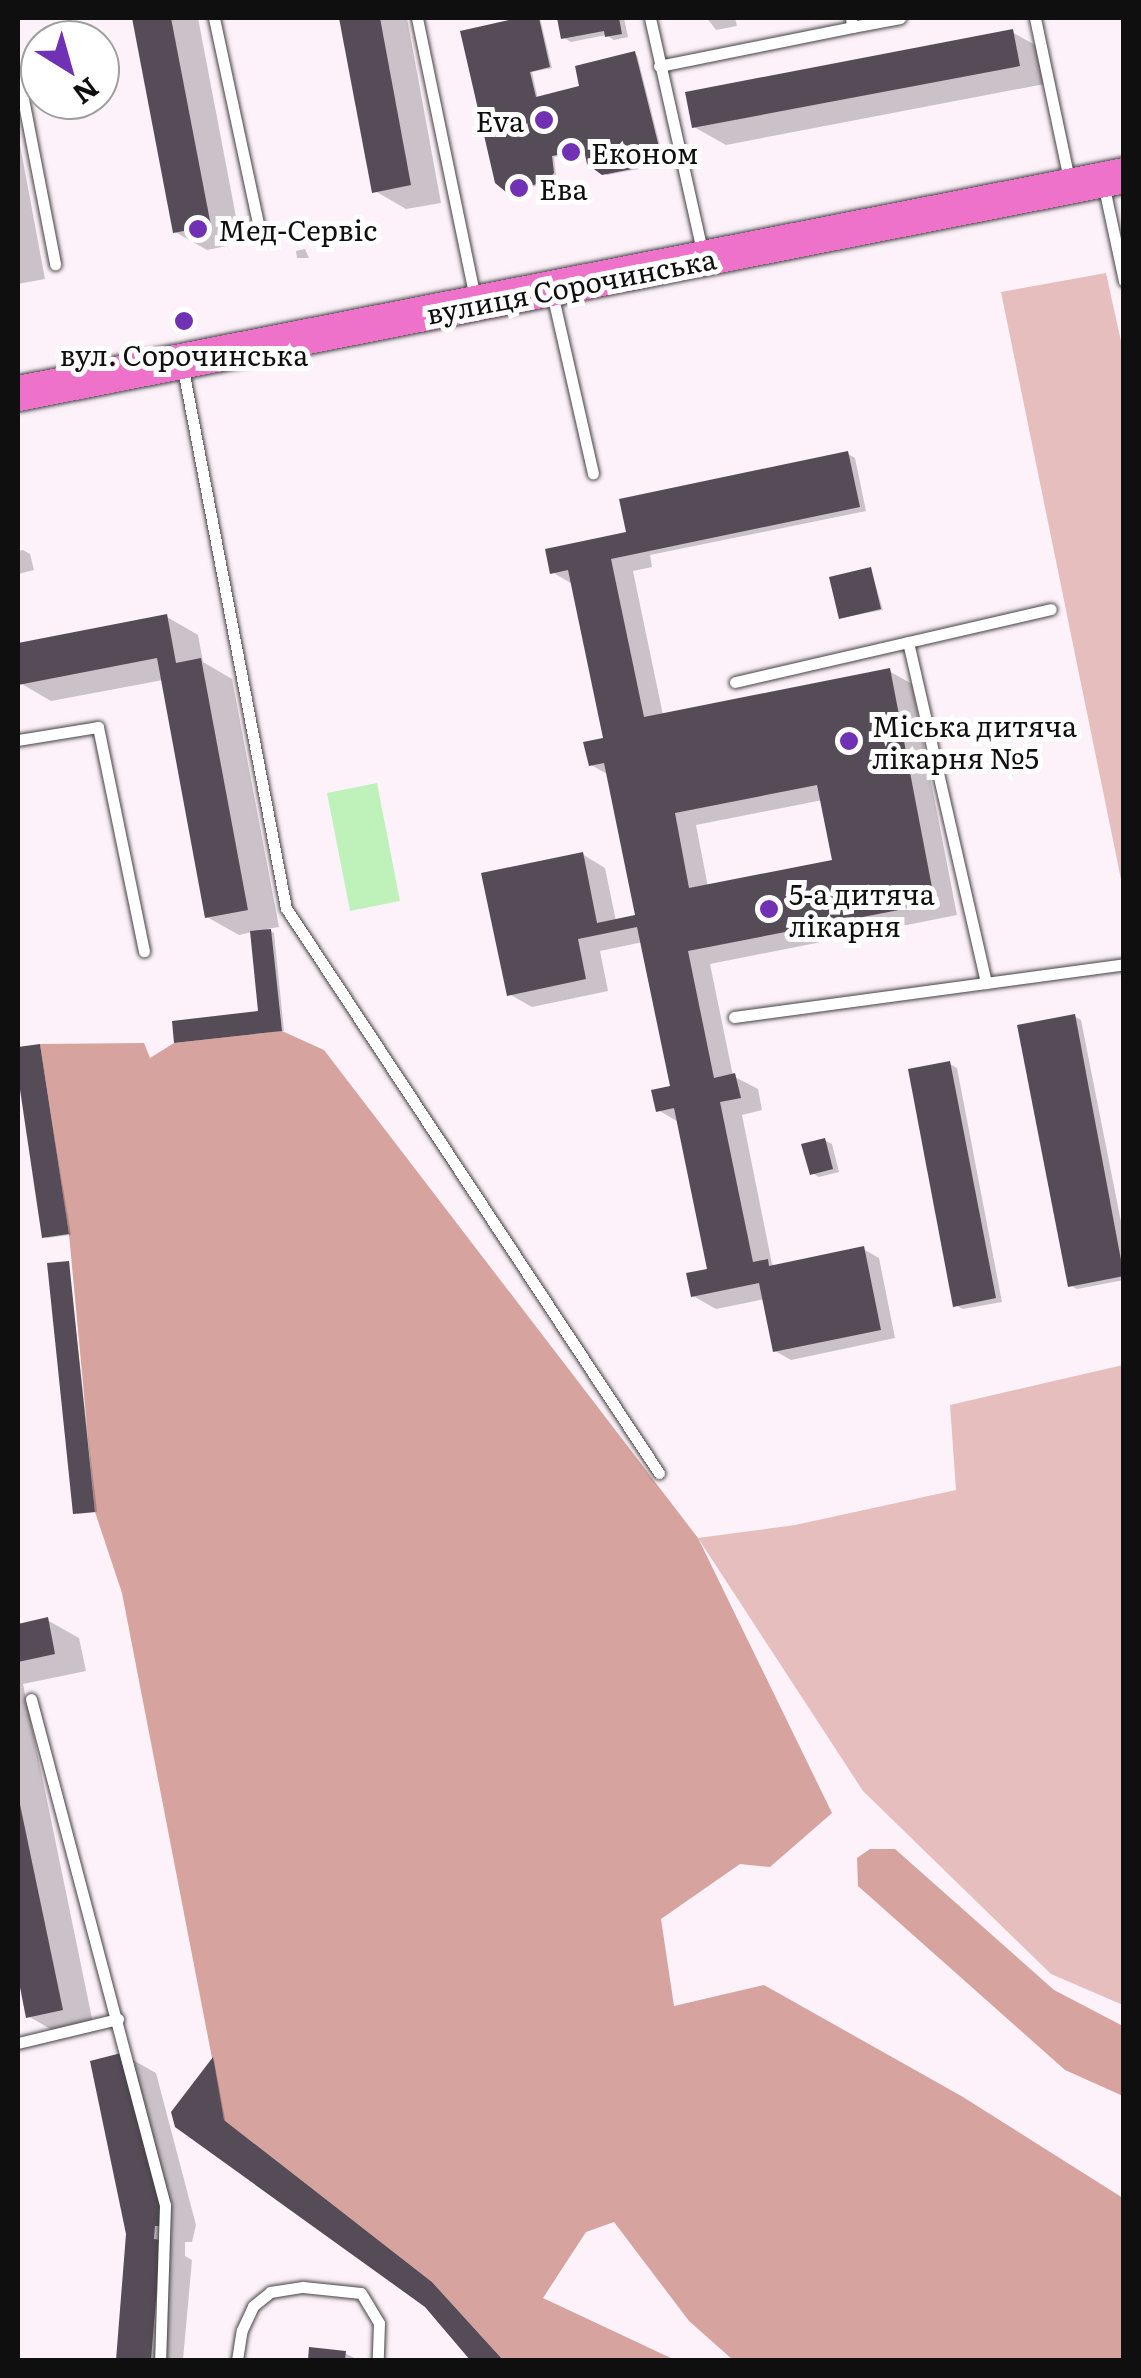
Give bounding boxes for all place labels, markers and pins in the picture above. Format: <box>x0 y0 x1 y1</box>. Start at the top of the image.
place label: Eva <box>476 103 524 137</box>
marker: Eva <box>533 109 555 131</box>
place label: Економ <box>591 135 698 169</box>
marker: Економ <box>560 141 582 163</box>
place label: Ева <box>539 171 588 205</box>
marker: Ева <box>508 177 530 199</box>
place label: Мед-Сервіс <box>218 212 377 246</box>
marker: Мед-Сервіс <box>187 218 209 240</box>
marker: вул. Сорочинська <box>173 310 195 332</box>
place label: вул. Сорочинська <box>60 337 308 371</box>
place label: Міська дитяча лікарня №5 <box>872 708 1077 774</box>
marker: Міська дитяча лікарня №5 <box>836 728 862 754</box>
place label: 5-а дитяча лікарня <box>789 876 935 942</box>
marker: 5-а дитяча лікарня <box>758 898 780 920</box>

